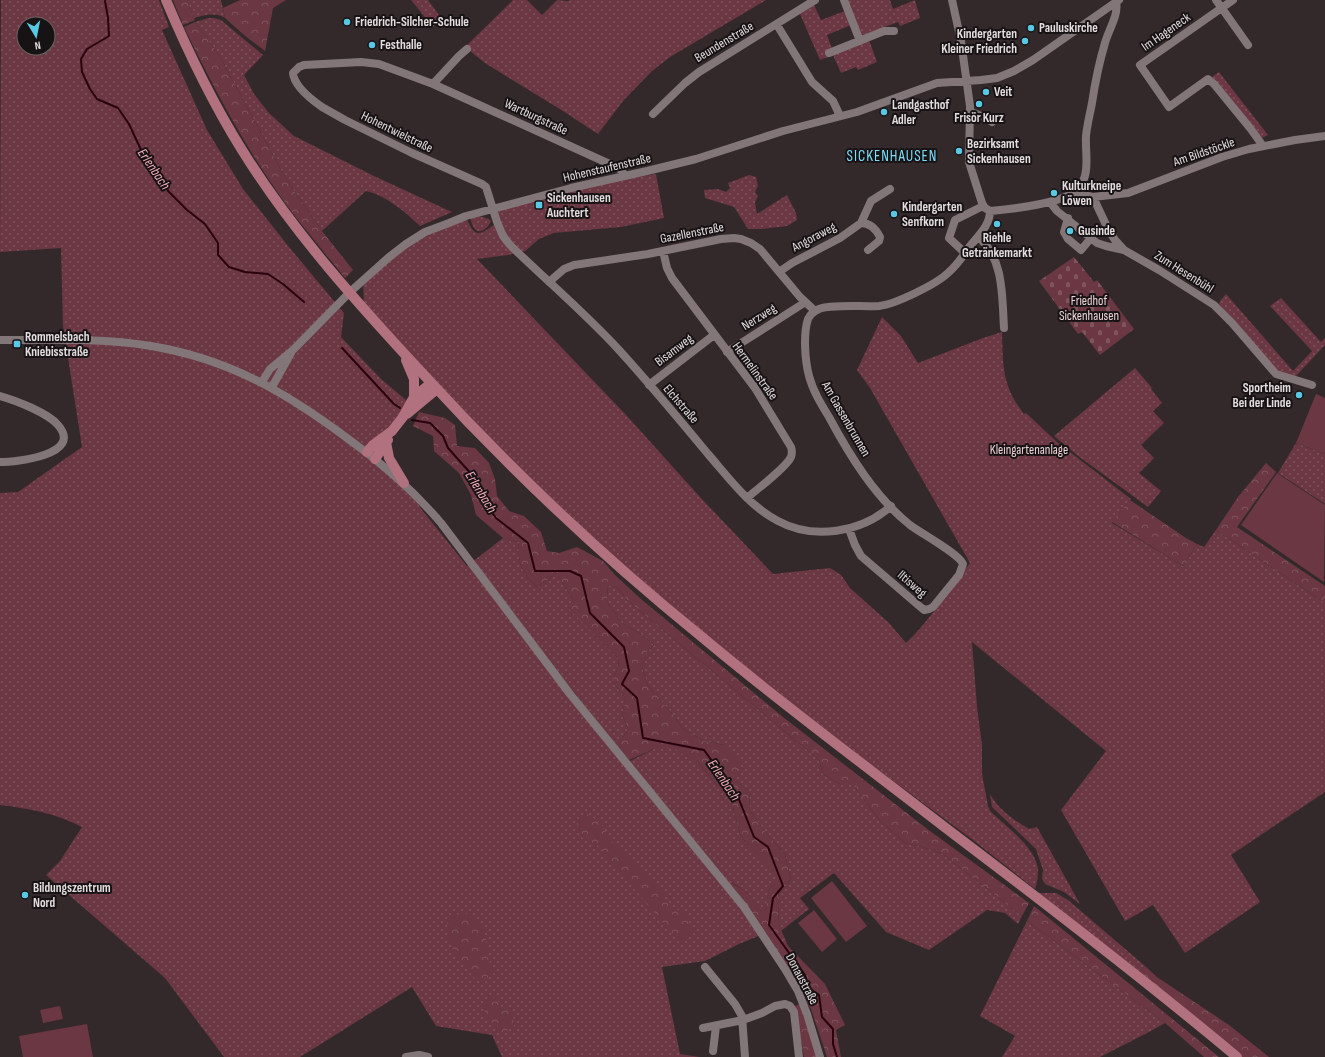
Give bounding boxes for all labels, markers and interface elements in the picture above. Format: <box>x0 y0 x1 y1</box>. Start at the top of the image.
street label: Im Hageneck <box>1138 9 1194 55</box>
place label: Friedrich-Silcher-Schule <box>355 14 469 30</box>
north arrow <box>16 16 56 56</box>
marker: Friedrich-Silcher-Schule <box>342 17 352 27</box>
street label: Beundenstraße <box>692 18 756 66</box>
place label: Pauluskirche <box>1039 20 1098 36</box>
marker: Pauluskirche <box>1026 23 1036 33</box>
place label: Kindergarten Kleiner Friedrich <box>941 26 1017 57</box>
marker: Kindergarten Kleiner Friedrich <box>1020 36 1030 46</box>
place label: Festhalle <box>380 37 422 53</box>
text: N <box>34 38 42 52</box>
marker: Festhalle <box>367 40 377 50</box>
place label: Veit <box>994 84 1013 100</box>
marker: Veit <box>981 87 991 97</box>
street label: Wartburgstraße <box>502 95 570 139</box>
place label: Landgasthof Adler <box>891 97 950 128</box>
marker: Frisör Kurz <box>974 99 984 109</box>
marker: Landgasthof Adler <box>879 107 889 117</box>
street label: Hohentwielstraße <box>359 108 435 156</box>
place label: Frisör Kurz <box>954 110 1004 126</box>
street label: Am Bildstöckle <box>1170 134 1237 170</box>
place label: Bezirksamt Sickenhausen <box>967 136 1031 167</box>
water label: Erlenbach <box>134 145 174 193</box>
marker: Bezirksamt Sickenhausen <box>954 146 964 156</box>
district label: SICKENHAUSEN <box>847 147 937 166</box>
street label: Hohenstaufenstraße <box>562 150 652 186</box>
place label: Kulturkneipe Löwen <box>1062 178 1122 209</box>
marker: Kulturkneipe Löwen <box>1049 188 1059 198</box>
place label: Sickenhausen Auchtert <box>546 190 611 221</box>
place label: Kindergarten Senfkorn <box>902 199 962 230</box>
marker: Sickenhausen Auchtert <box>534 200 544 210</box>
marker: Kindergarten Senfkorn <box>889 209 899 219</box>
street label: Gazellenstraße <box>659 219 725 247</box>
street label: Angoraweg <box>788 219 839 256</box>
marker: Riehle Getränkemarkt <box>992 219 1002 229</box>
place label: Gusinde <box>1078 223 1116 239</box>
marker: Gusinde <box>1065 226 1075 236</box>
place label: Riehle Getränkemarkt <box>962 230 1033 261</box>
street label: Zum Hesenbühl <box>1151 247 1217 297</box>
park label: Friedhof Sickenhausen <box>1059 293 1119 324</box>
street label: Nerzweg <box>739 300 779 334</box>
place label: Rommelsbach Kniebisstraße <box>25 329 90 360</box>
street label: Bisamweg <box>652 330 696 370</box>
marker: Rommelsbach Kniebisstraße <box>12 339 22 349</box>
street label: Hermelinstraße <box>729 339 781 403</box>
street label: Am Gassenbrunnen <box>818 378 874 459</box>
place label: Sportheim Bei der Linde <box>1233 380 1291 411</box>
street label: Elchstraße <box>660 381 702 427</box>
marker: Sportheim Bei der Linde <box>1294 390 1304 400</box>
park label: Kleingartenanlage <box>990 442 1068 458</box>
water label: Erlenbach <box>462 468 501 516</box>
street label: Iltisweg <box>894 567 930 601</box>
water label: Erlenbach <box>704 756 744 804</box>
place label: Bildungszentrum Nord <box>33 880 111 911</box>
marker: Bildungszentrum Nord <box>20 890 30 900</box>
street label: Donaustraße <box>782 951 822 1007</box>

